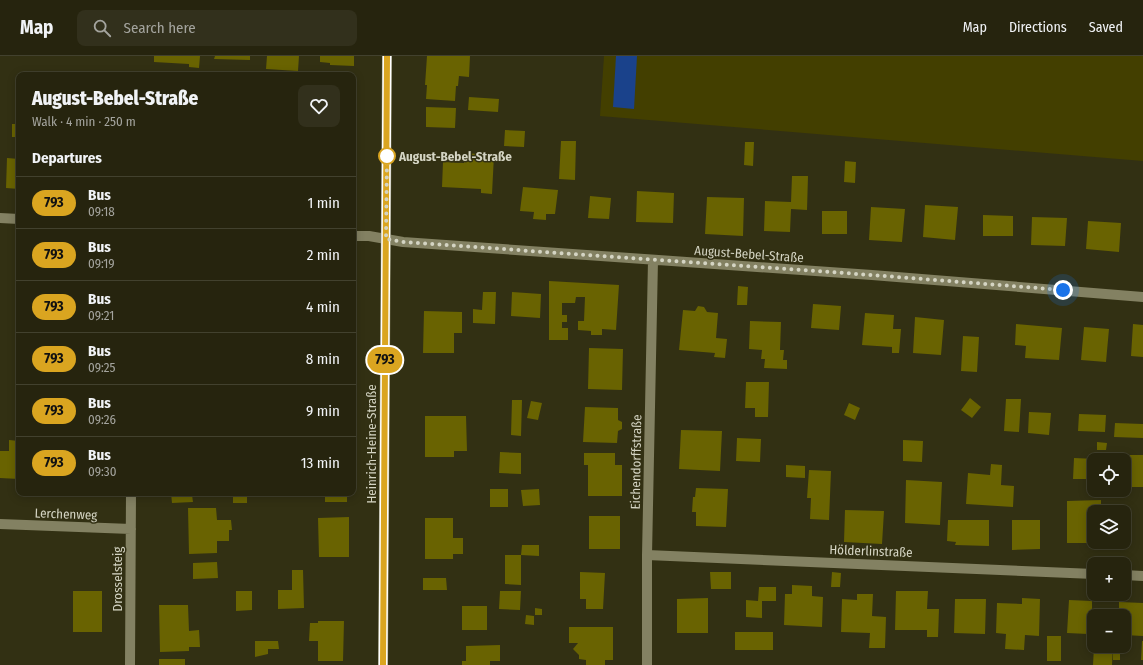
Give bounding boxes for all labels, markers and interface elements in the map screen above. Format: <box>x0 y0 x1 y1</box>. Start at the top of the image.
search box <box>77 10 357 46</box>
text: Map <box>20 16 53 39</box>
icon: search <box>91 17 113 39</box>
text: Search here <box>123 19 196 37</box>
text: Map <box>963 19 987 36</box>
text: Directions <box>1009 19 1067 36</box>
text: Saved <box>1089 19 1123 36</box>
button: heart <box>298 85 340 127</box>
text: August-Bebel-Straße <box>32 87 198 110</box>
text: Walk · 4 min · 250 m <box>32 114 136 129</box>
marker: August-Bebel-Straße <box>378 147 396 165</box>
text: Departures <box>32 149 102 167</box>
place label: August-Bebel-Straße <box>398 149 512 164</box>
text: Bus <box>88 186 111 204</box>
text: 793 <box>44 194 64 211</box>
text: 1 min <box>307 194 340 212</box>
text: 09:18 <box>88 204 115 219</box>
text: Bus <box>88 238 111 256</box>
street label: August-Bebel-Straße <box>694 243 804 265</box>
text: 793 <box>44 246 64 263</box>
text: 2 min <box>307 246 340 264</box>
text: 09:19 <box>88 256 115 271</box>
your location <box>1053 280 1073 300</box>
text: Bus <box>88 290 111 308</box>
text: 793 <box>44 298 64 315</box>
text: 4 min <box>306 298 340 316</box>
text: 09:21 <box>88 308 114 323</box>
text: Bus <box>88 342 111 360</box>
line badge: 793 <box>362 347 408 373</box>
text: 793 <box>44 350 64 367</box>
text: 8 min <box>306 350 340 368</box>
text: 793 <box>375 351 395 368</box>
text: 09:25 <box>88 360 115 375</box>
street label: Heinrich-Heine-Straße <box>364 384 379 504</box>
text: Bus <box>88 394 111 412</box>
text: 793 <box>44 402 64 419</box>
text: 9 min <box>306 402 340 420</box>
text: 09:26 <box>88 412 116 427</box>
street label: Eichendorffstraße <box>628 414 644 510</box>
text: Bus <box>88 446 111 464</box>
map controls <box>1087 453 1131 653</box>
button: locate <box>1087 453 1131 497</box>
text: 793 <box>44 454 64 471</box>
text: 13 min <box>301 454 340 472</box>
text: 09:30 <box>88 464 117 479</box>
street label: Lerchenweg <box>34 505 99 523</box>
button: layers <box>1087 505 1131 549</box>
street label: Hölderlinstraße <box>829 542 913 560</box>
street label: Drosselsteig <box>110 546 125 611</box>
button: + <box>1087 557 1131 601</box>
button: − <box>1087 609 1131 653</box>

